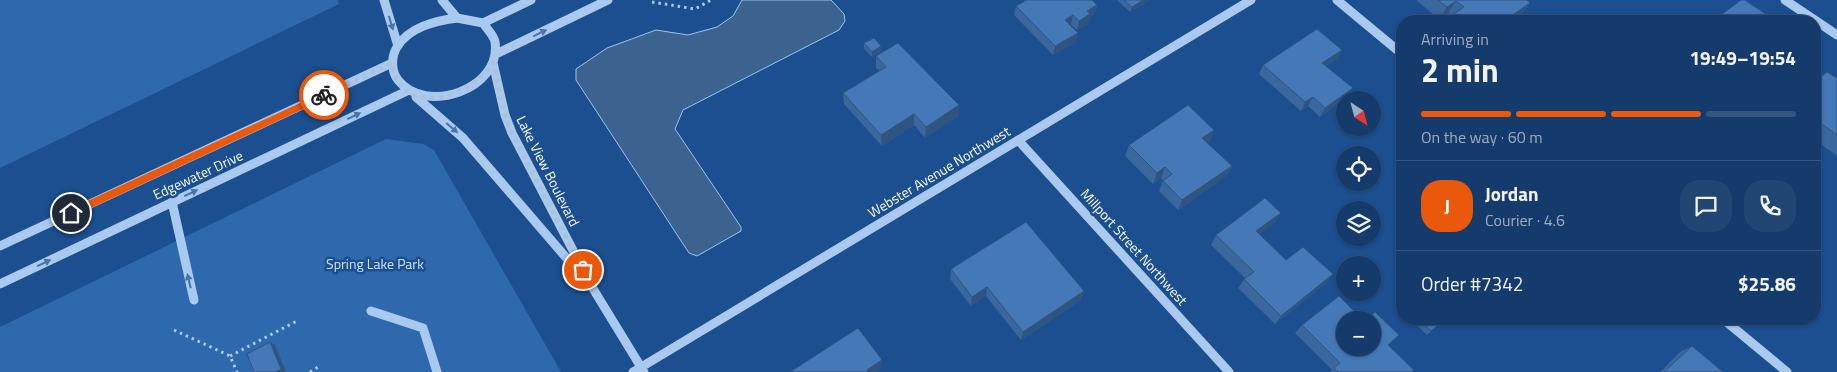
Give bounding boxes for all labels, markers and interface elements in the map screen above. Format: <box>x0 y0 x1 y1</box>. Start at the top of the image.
one-way arrow <box>388 15 396 30</box>
text: Arriving in <box>1421 27 1489 51</box>
one-way arrow <box>533 29 547 37</box>
text: 19:49–19:54 <box>1689 43 1796 72</box>
text: 2 min <box>1421 46 1499 94</box>
courier <box>299 70 349 120</box>
icon: bike <box>310 81 338 109</box>
north arrow <box>1336 91 1381 136</box>
map controls <box>1336 91 1381 356</box>
one-way arrow <box>346 112 361 121</box>
street label: Lake View Boulevard <box>511 112 585 230</box>
street label: Webster Avenue Northwest <box>864 121 1014 223</box>
one-way arrow <box>446 122 458 134</box>
text: On the way · 60 m <box>1421 125 1543 149</box>
street label: Edgewater Drive <box>149 144 246 205</box>
button: locate <box>1336 146 1381 191</box>
text: Jordan <box>1485 179 1538 208</box>
button: chat <box>1680 180 1732 232</box>
button: phone <box>1744 180 1796 232</box>
street label: Millport Street Northwest <box>1076 183 1193 310</box>
one-way arrow <box>184 189 198 197</box>
text: J <box>1444 191 1450 220</box>
pin <box>50 192 92 234</box>
icon: home <box>57 199 85 227</box>
button: layers <box>1336 201 1381 246</box>
text: Courier · 4.6 <box>1485 208 1565 232</box>
pin <box>562 249 604 291</box>
park label: Spring Lake Park <box>326 253 424 274</box>
icon: bag <box>569 256 597 284</box>
button: + <box>1336 256 1381 301</box>
one-way arrow <box>37 259 51 267</box>
text: Order #7342 <box>1421 269 1523 298</box>
text: $25.86 <box>1738 269 1796 298</box>
one-way arrow <box>185 273 193 288</box>
button: − <box>1336 311 1381 356</box>

